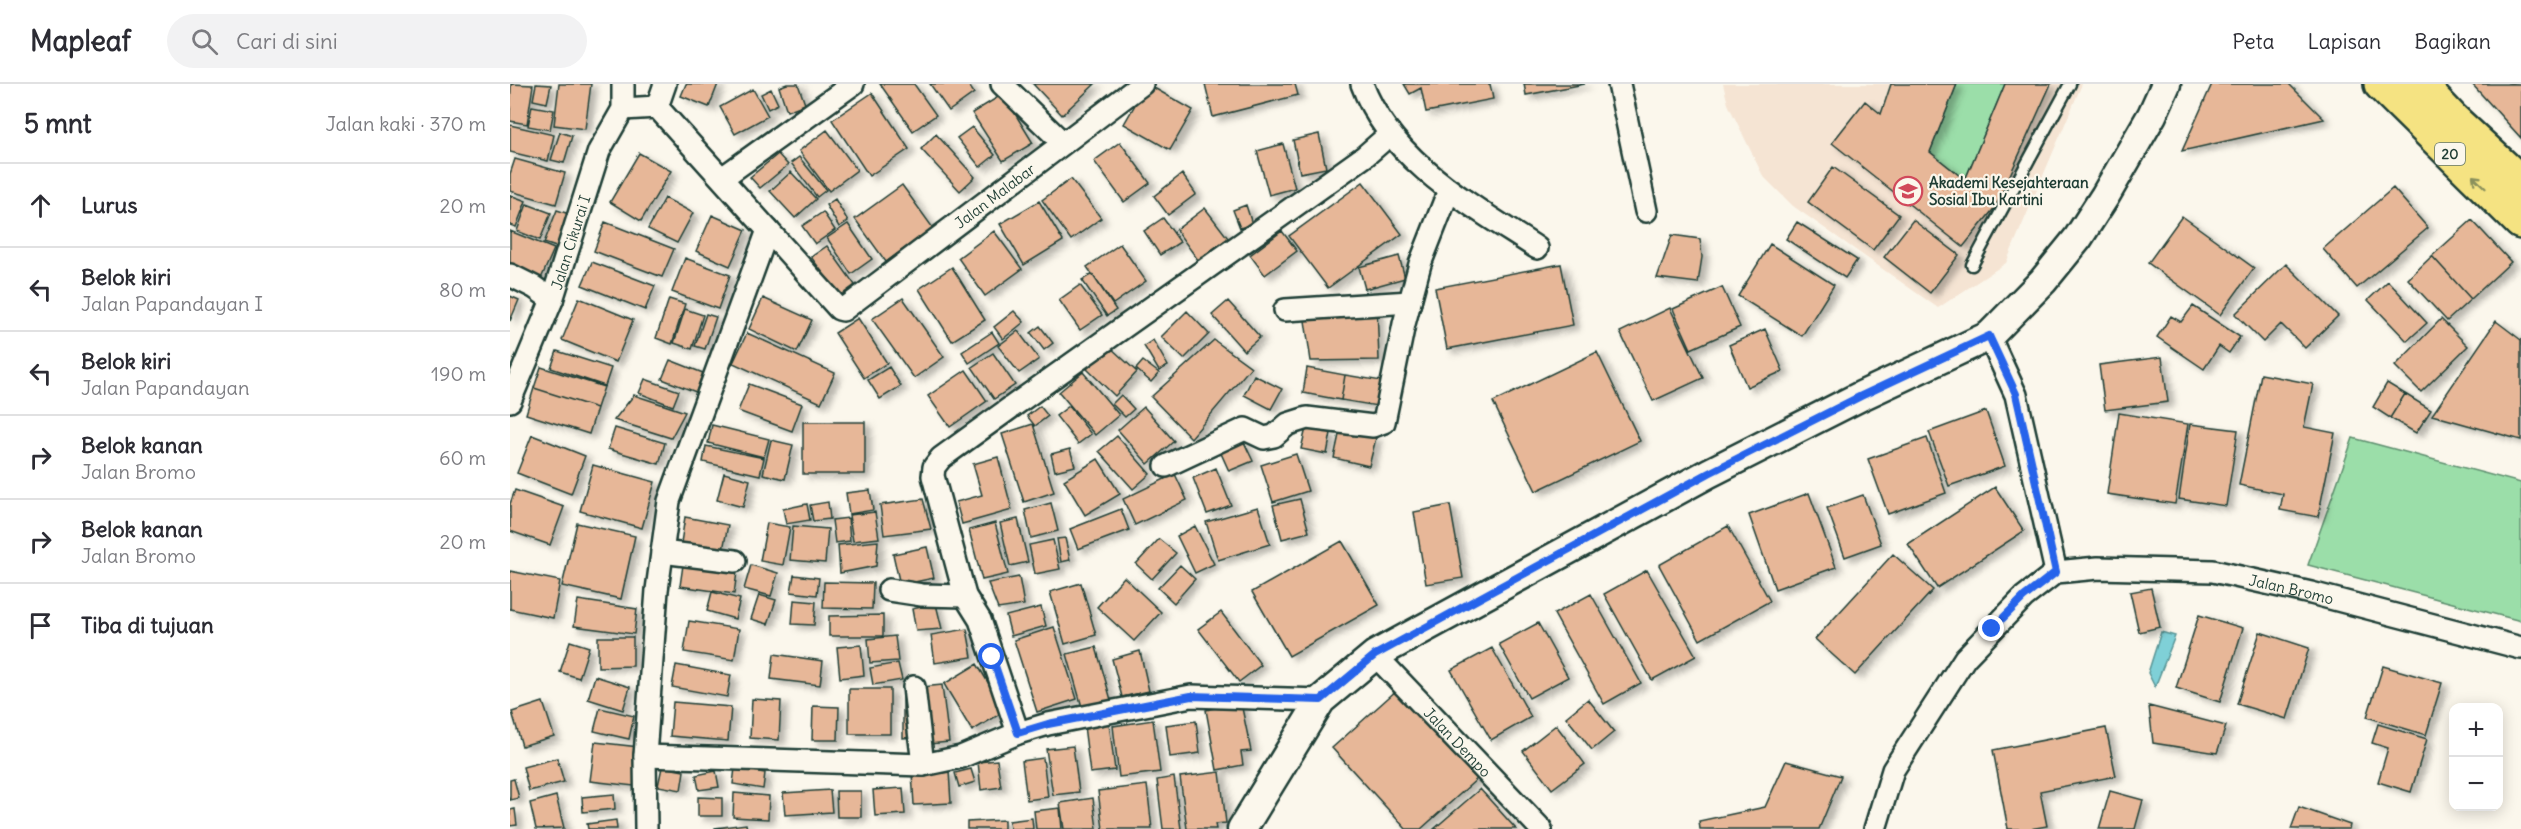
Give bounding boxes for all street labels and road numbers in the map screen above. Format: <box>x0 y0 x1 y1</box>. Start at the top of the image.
road number: 20 <box>2435 143 2465 165</box>
street label: Jalan Malabar <box>951 159 1039 232</box>
street label: Jalan Cikurai I <box>546 193 594 292</box>
street label: Jalan Bromo <box>2247 570 2336 608</box>
street label: Jalan Dempo <box>1420 703 1496 781</box>

